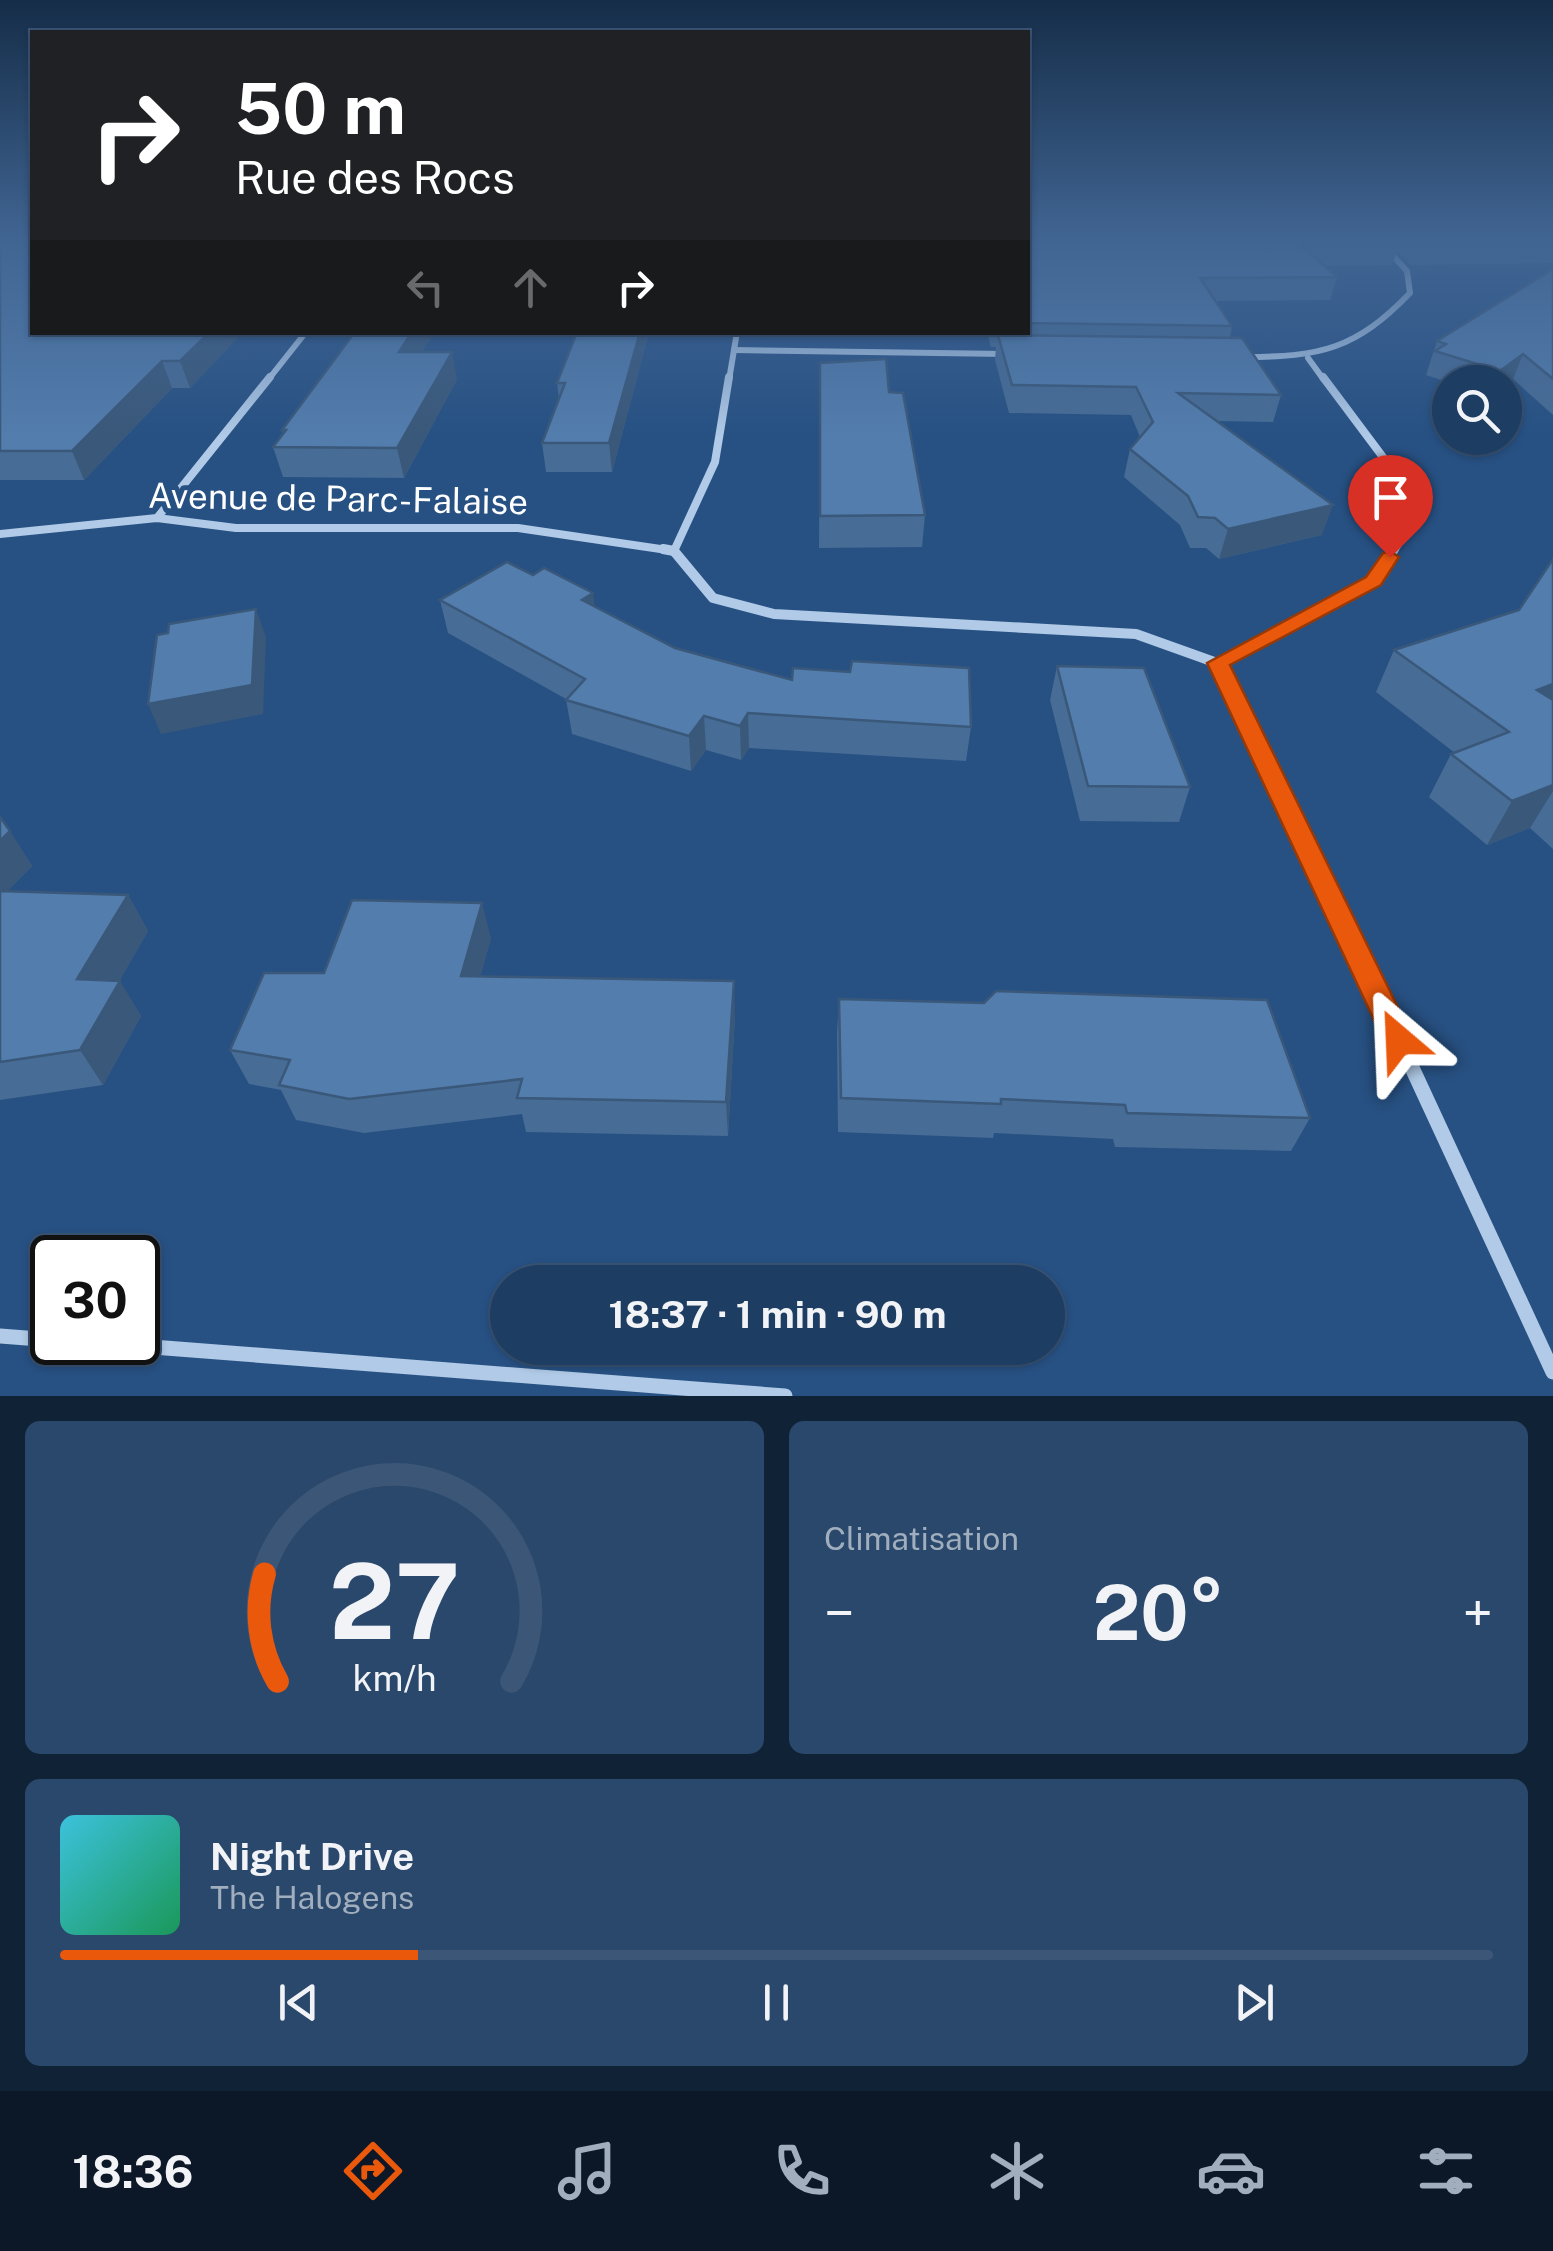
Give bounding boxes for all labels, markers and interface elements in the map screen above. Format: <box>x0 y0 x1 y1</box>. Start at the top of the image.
text: 50 m <box>235 67 406 150</box>
icon: right <box>70 70 200 200</box>
text: Rue des Rocs <box>235 151 515 204</box>
icon: left <box>398 260 453 315</box>
icon: ahead <box>503 260 558 315</box>
icon: right <box>608 260 663 315</box>
map controls <box>1432 365 1522 455</box>
button: search <box>1432 365 1522 455</box>
pin <box>1348 455 1433 558</box>
icon: arrive <box>1363 470 1418 525</box>
street label: Avenue de Parc-Falaise <box>148 475 528 522</box>
position arrow <box>1347 988 1451 1092</box>
speed limit sign: 30 <box>30 1235 160 1365</box>
text: 18:37 · 1 min · 90 m <box>609 1292 946 1337</box>
text: Climatisation <box>824 1520 1019 1557</box>
text: 27 <box>329 1540 460 1662</box>
text: 20° <box>1093 1569 1224 1657</box>
text: − <box>824 1581 855 1645</box>
text: + <box>1462 1581 1493 1645</box>
text: km/h <box>352 1657 437 1699</box>
text: Night Drive <box>210 1834 414 1879</box>
text: The Halogens <box>210 1879 414 1916</box>
icon: previous <box>271 1975 326 2030</box>
icon: pause <box>749 1975 804 2030</box>
icon: next <box>1227 1975 1282 2030</box>
icon: directions <box>338 2136 408 2206</box>
icon: music <box>552 2136 622 2206</box>
icon: phone <box>767 2136 837 2206</box>
icon: climate <box>982 2136 1052 2206</box>
icon: car <box>1196 2136 1266 2206</box>
icon: filters <box>1411 2136 1481 2206</box>
text: 18:36 <box>72 2145 193 2198</box>

